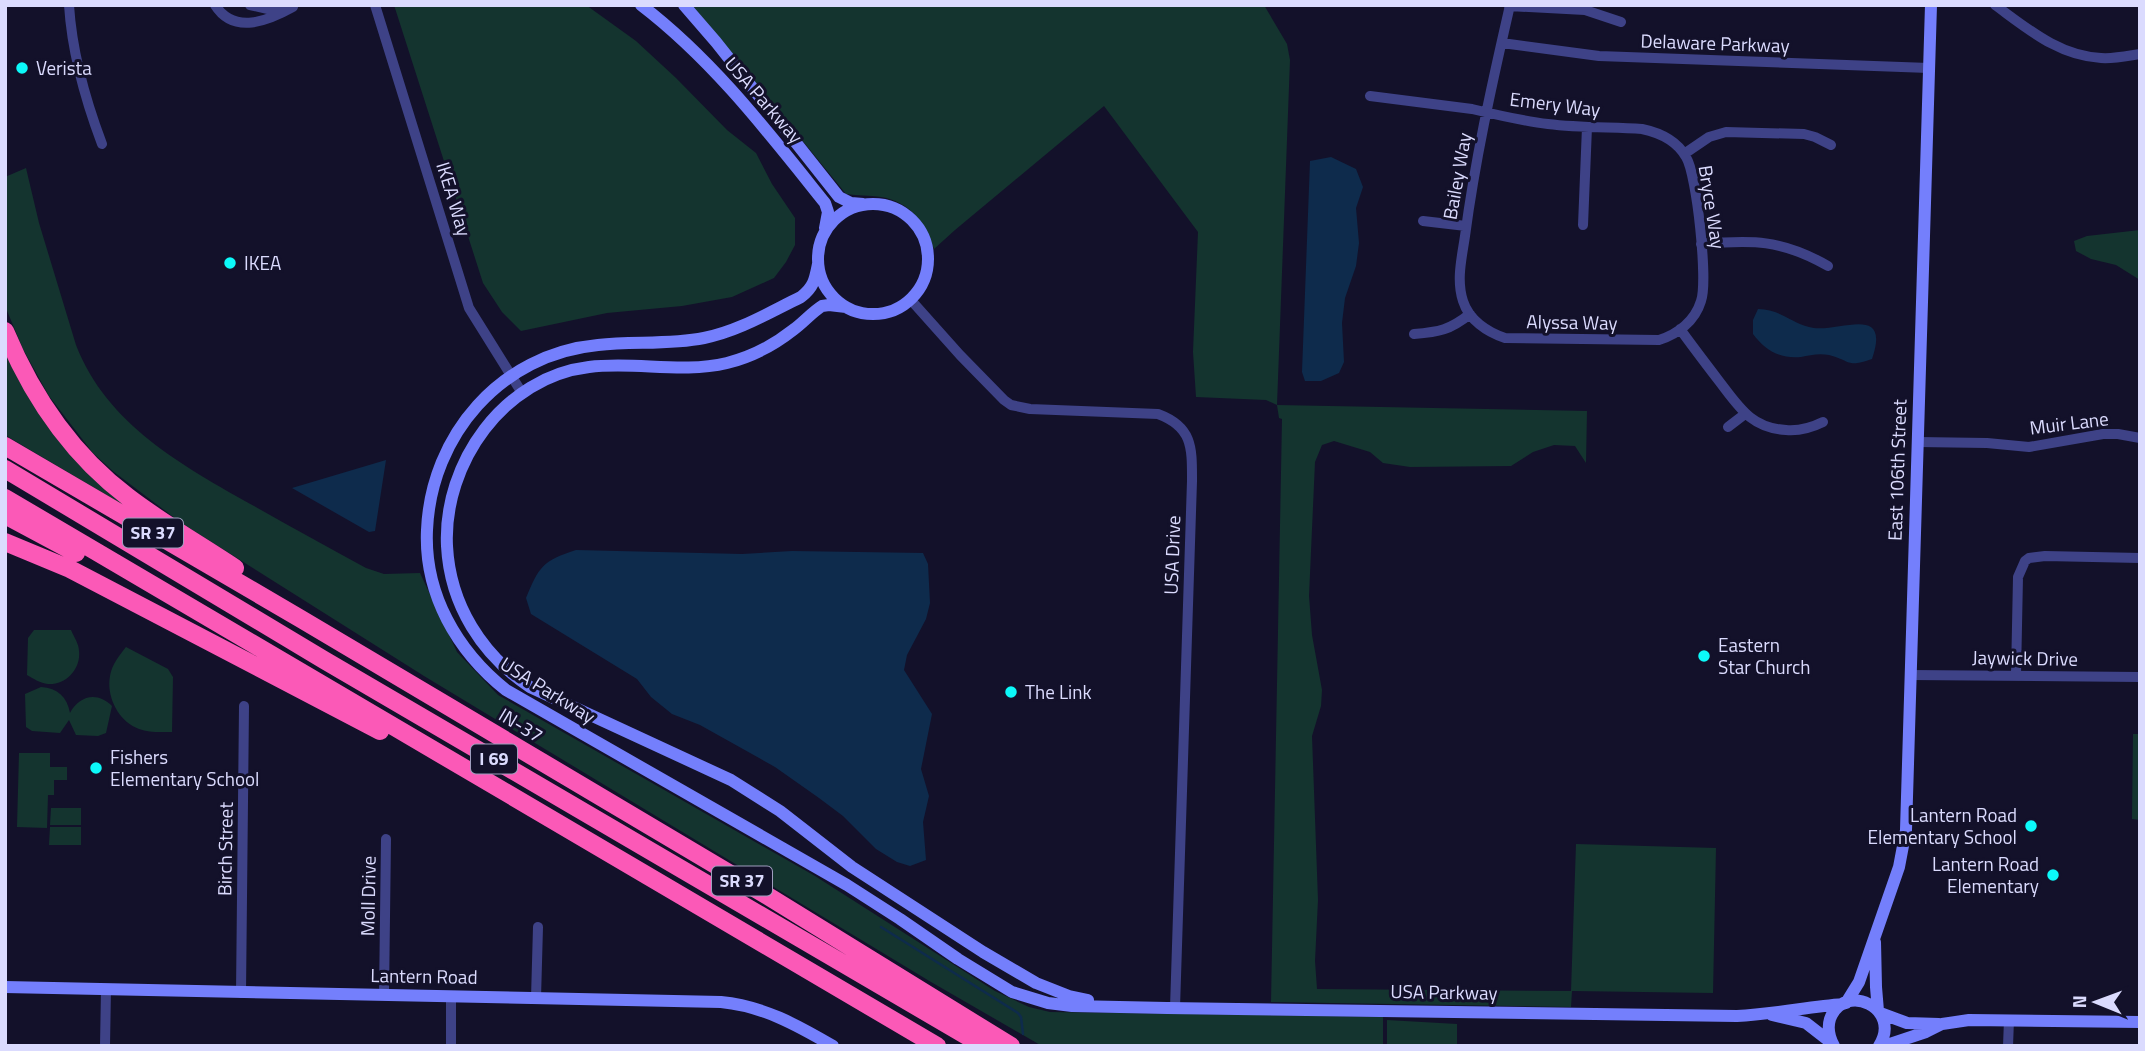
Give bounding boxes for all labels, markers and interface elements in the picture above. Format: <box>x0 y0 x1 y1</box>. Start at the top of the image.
street label: Delaware Parkway <box>1640 25 1790 60</box>
street label: USA Parkway <box>718 50 810 150</box>
place label: Verista <box>36 53 92 82</box>
marker: Verista <box>14 60 30 76</box>
street label: Emery Way <box>1508 84 1602 123</box>
street label: Bailey Way <box>1435 130 1478 222</box>
street label: IKEA Way <box>429 158 480 240</box>
street label: Bryce Way <box>1692 163 1733 251</box>
place label: IKEA <box>244 248 281 277</box>
marker: IKEA <box>222 255 238 271</box>
street label: Alyssa Way <box>1526 306 1618 337</box>
street label: East 106th Street <box>1880 398 1913 541</box>
street label: Muir Lane <box>2028 403 2110 442</box>
street label: USA Drive <box>1156 515 1187 595</box>
road number: SR 37 <box>123 518 183 548</box>
place label: Eastern Star Church <box>1718 630 1811 681</box>
street label: Jaywick Drive <box>1972 642 2078 673</box>
marker: Eastern Star Church <box>1696 648 1712 664</box>
street label: USA Parkway <box>495 649 601 730</box>
place label: The Link <box>1025 677 1092 706</box>
marker: The Link <box>1003 684 1019 700</box>
street label: IN-37 <box>494 700 549 749</box>
place label: Fishers Elementary School <box>110 742 259 793</box>
road number: I 69 <box>471 744 517 774</box>
marker: Fishers Elementary School <box>88 760 104 776</box>
place label: Lantern Road Elementary School <box>1868 800 2017 851</box>
street label: Birch Street <box>209 801 240 896</box>
marker: Lantern Road Elementary School <box>2023 818 2039 834</box>
place label: Lantern Road Elementary <box>1932 849 2039 900</box>
street label: Moll Drive <box>352 856 383 936</box>
road number: SR 37 <box>712 866 772 896</box>
marker: Lantern Road Elementary <box>2045 867 2061 883</box>
street label: Lantern Road <box>370 960 478 991</box>
north arrow <box>2061 967 2131 1037</box>
street label: USA Parkway <box>1390 976 1498 1007</box>
text: N <box>2064 995 2093 1009</box>

